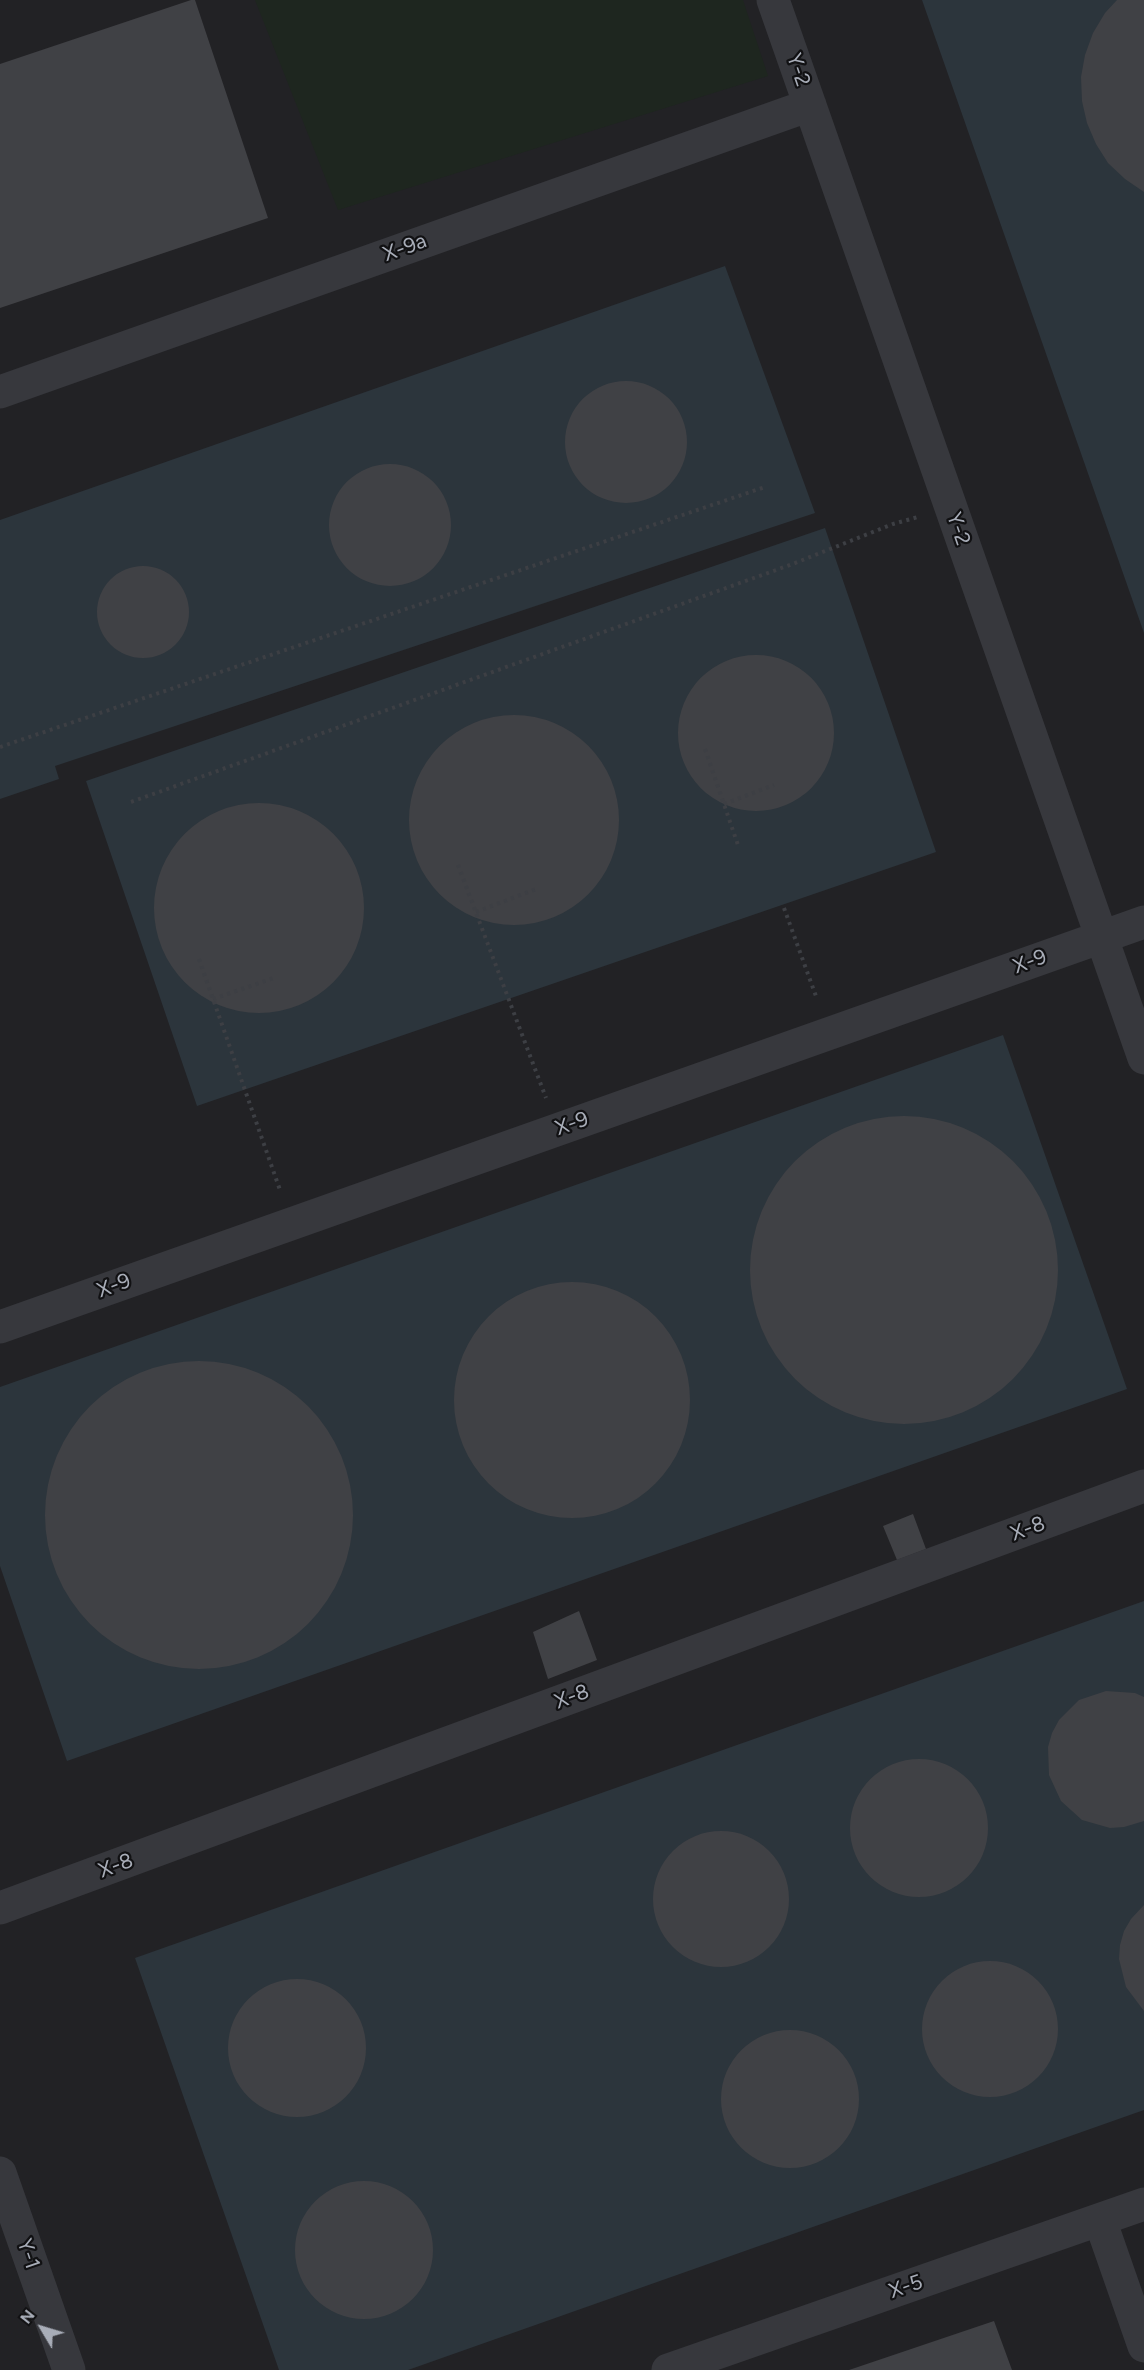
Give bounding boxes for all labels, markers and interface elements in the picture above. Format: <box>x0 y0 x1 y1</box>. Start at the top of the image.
street label: Y-2 <box>781 50 815 90</box>
street label: X-9a <box>380 229 430 267</box>
street label: Y-2 <box>941 509 975 549</box>
street label: X-9 <box>1010 944 1050 980</box>
street label: X-9 <box>552 1107 592 1141</box>
street label: X-9 <box>94 1268 134 1304</box>
street label: X-8 <box>1007 1511 1049 1547</box>
street label: X-8 <box>551 1679 593 1715</box>
street label: X-8 <box>95 1848 137 1884</box>
street label: Y-1 <box>11 2236 45 2272</box>
street label: X-5 <box>886 2270 926 2304</box>
north arrow <box>12 2298 72 2358</box>
text: N <box>16 2306 39 2327</box>

